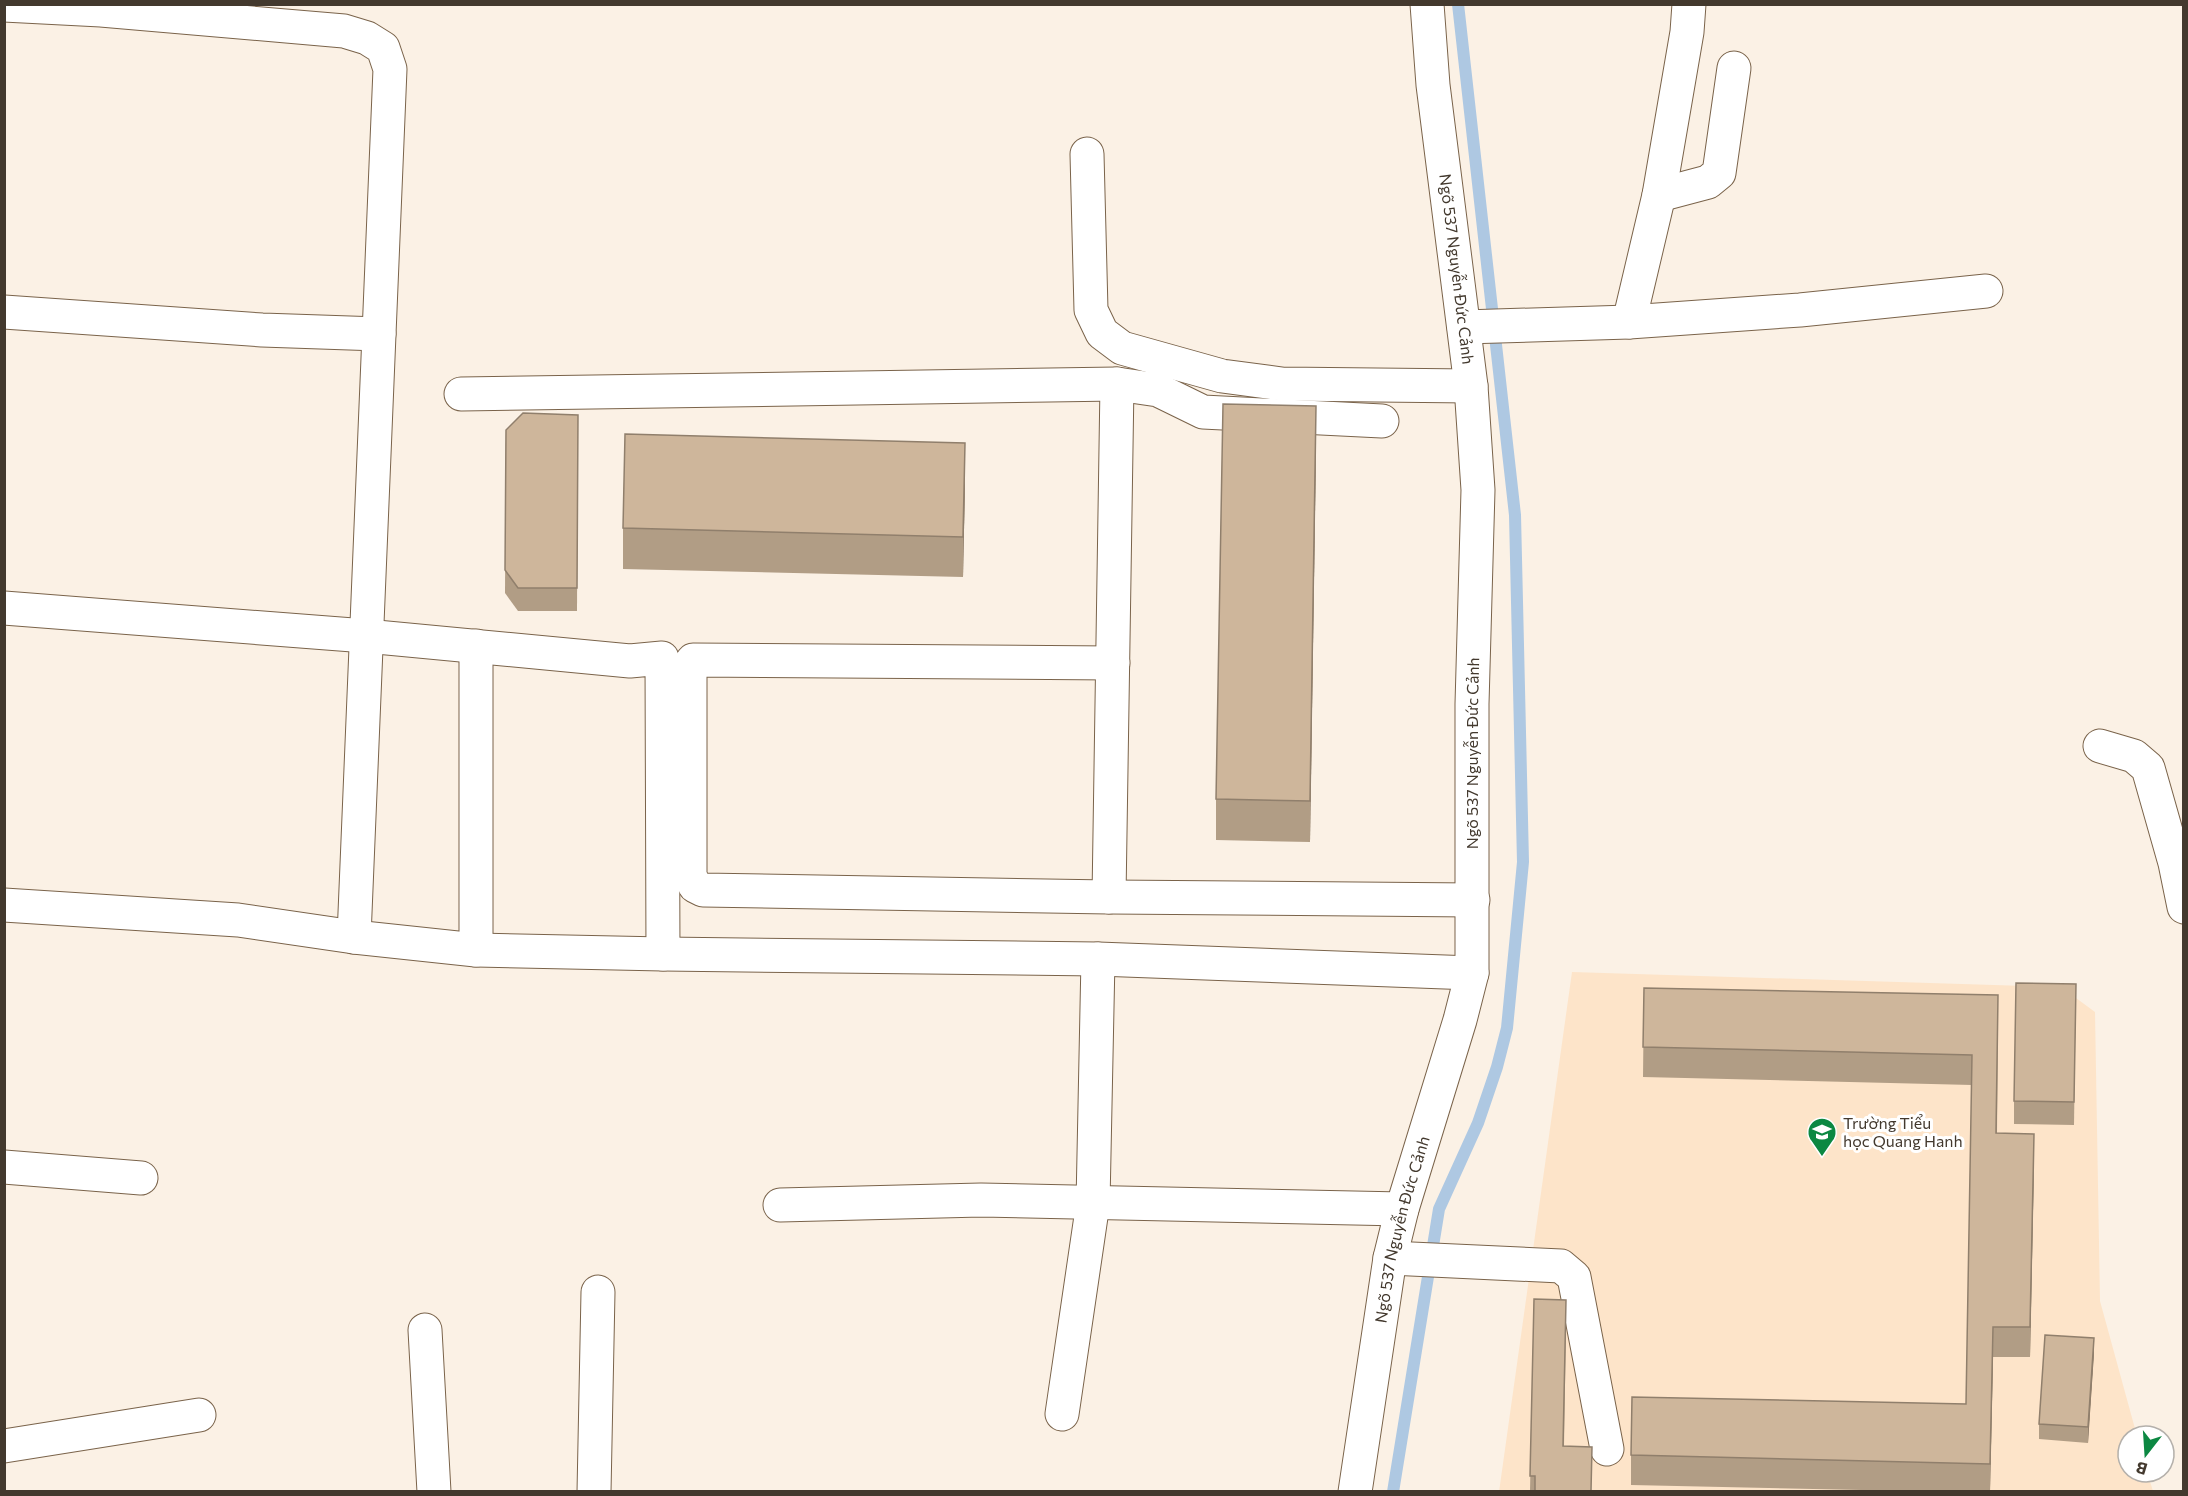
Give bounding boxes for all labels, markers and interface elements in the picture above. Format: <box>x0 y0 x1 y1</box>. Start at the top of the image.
street label: Ngõ 537 Nguyễn Đức Cảnh <box>1436 173 1479 365</box>
street label: Ngõ 537 Nguyễn Đức Cảnh <box>1462 657 1482 849</box>
place label: Trường Tiểu học Quang Hanh <box>1843 1113 1963 1150</box>
school or university icon: Trường Tiểu học Quang Hanh <box>1806 1116 1838 1158</box>
street label: Ngõ 537 Nguyễn Đức Cảnh <box>1370 1133 1433 1324</box>
north arrow <box>2116 1424 2176 1484</box>
text: B <box>2133 1458 2149 1479</box>

